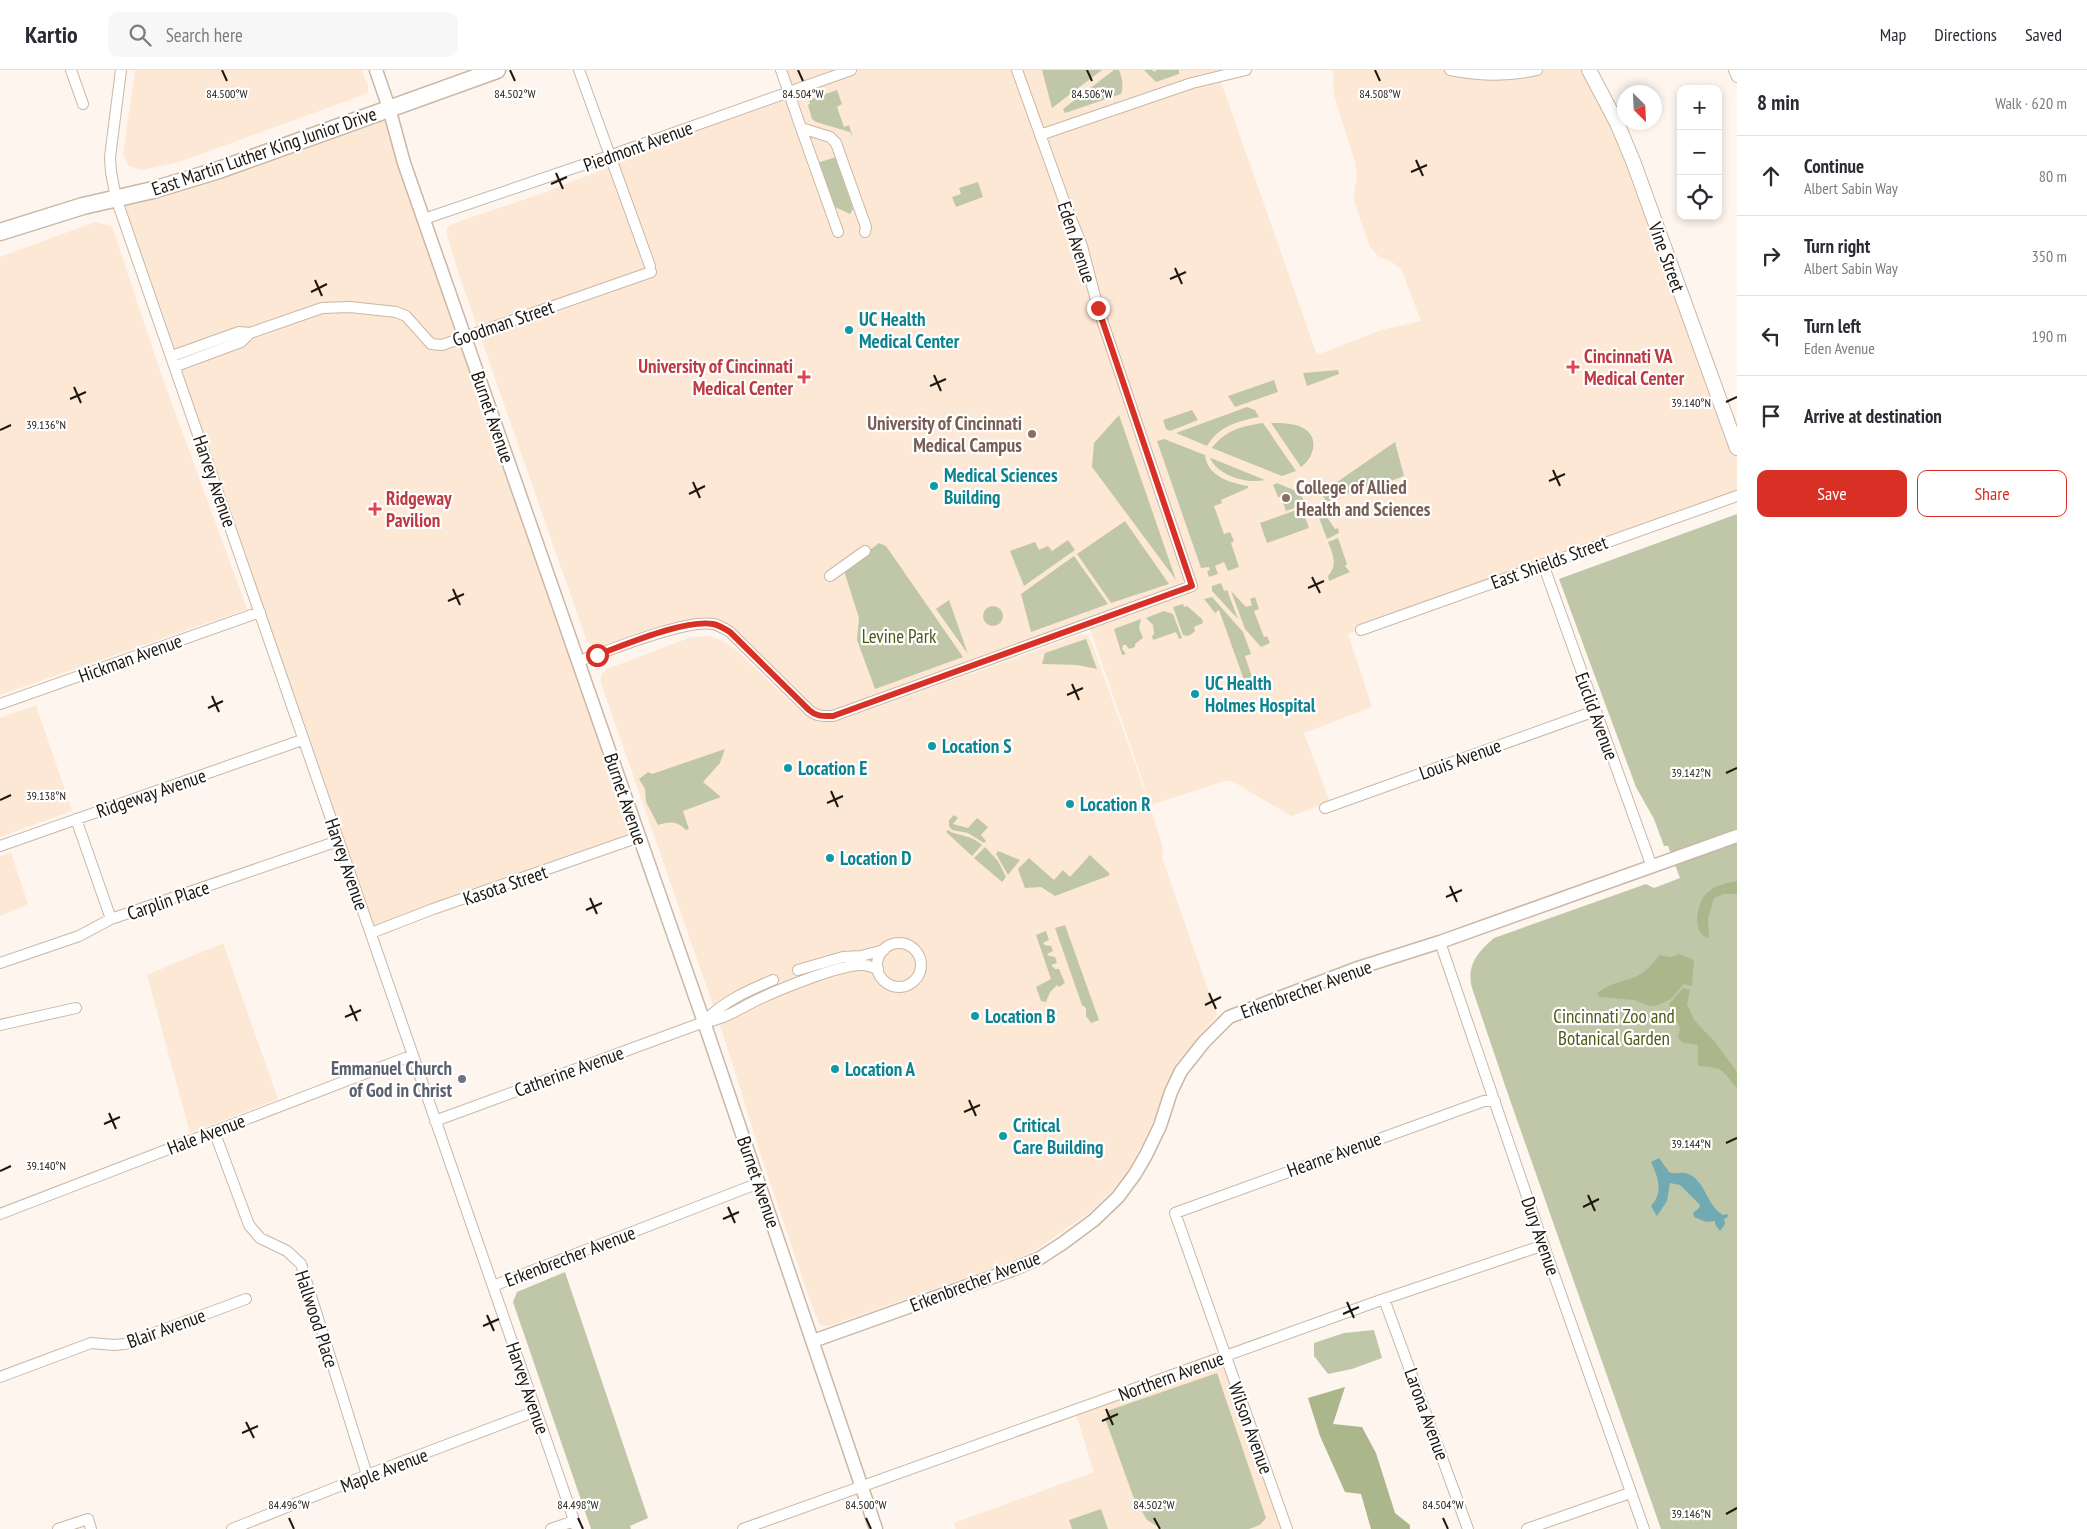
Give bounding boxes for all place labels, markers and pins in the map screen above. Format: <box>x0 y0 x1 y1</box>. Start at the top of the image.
place label: UC Health Medical Center <box>859 307 960 353</box>
marker: UC Health Medical Center <box>843 324 855 336</box>
place label: Cincinnati VA Medical Center <box>1584 344 1685 390</box>
place label: University of Cincinnati Medical Center <box>638 354 793 400</box>
marker: Cincinnati VA Medical Center <box>1566 360 1580 374</box>
marker: University of Cincinnati Medical Center <box>797 370 811 384</box>
place label: University of Cincinnati Medical Campus <box>867 411 1022 457</box>
marker: University of Cincinnati Medical Campus <box>1026 428 1038 440</box>
place label: Medical Sciences Building <box>944 463 1058 509</box>
place label: College of Allied Health and Sciences <box>1296 475 1431 521</box>
marker: Medical Sciences Building <box>928 480 940 492</box>
place label: Ridgeway Pavilion <box>386 486 452 532</box>
marker: College of Allied Health and Sciences <box>1280 492 1292 504</box>
marker: Ridgeway Pavilion <box>368 502 382 516</box>
place label: UC Health Holmes Hospital <box>1205 671 1316 717</box>
marker: UC Health Holmes Hospital <box>1189 688 1201 700</box>
place label: Location S <box>942 734 1012 758</box>
marker: Location S <box>926 740 938 752</box>
place label: Location E <box>798 756 867 780</box>
marker: Location E <box>782 762 794 774</box>
place label: Location R <box>1080 792 1151 816</box>
marker: Location R <box>1064 798 1076 810</box>
place label: Location D <box>840 846 911 870</box>
marker: Location D <box>824 852 836 864</box>
place label: Location B <box>985 1004 1056 1028</box>
marker: Location B <box>969 1010 981 1022</box>
place label: Emmanuel Church of God in Christ <box>331 1056 452 1102</box>
place label: Location A <box>845 1057 916 1081</box>
marker: Location A <box>829 1063 841 1075</box>
marker: Emmanuel Church of God in Christ <box>456 1073 468 1085</box>
place label: Critical Care Building <box>1013 1113 1103 1159</box>
marker: Critical Care Building <box>997 1130 1009 1142</box>

